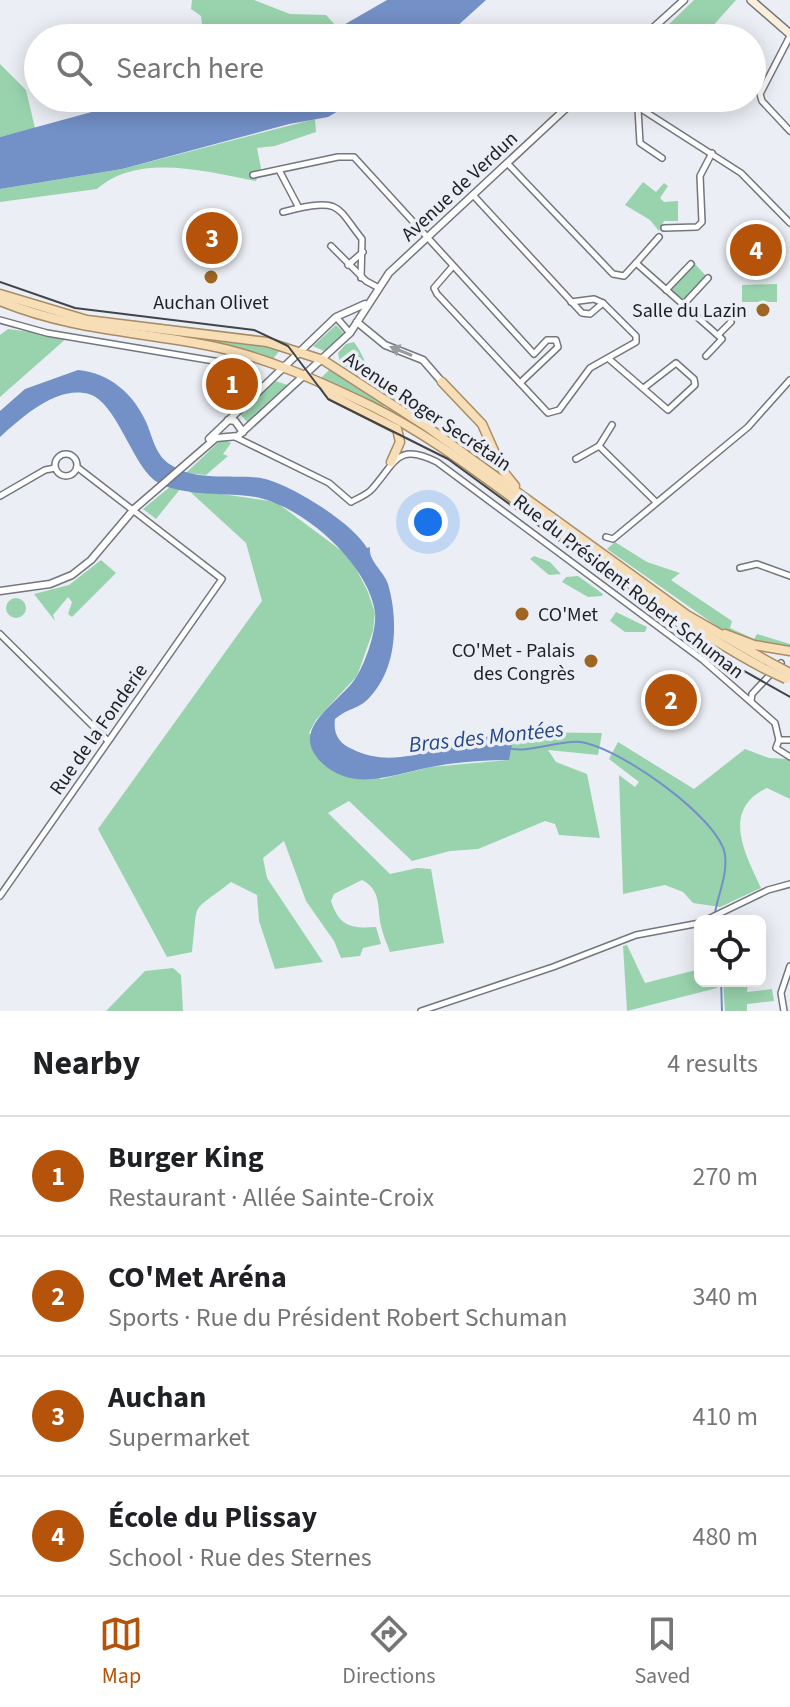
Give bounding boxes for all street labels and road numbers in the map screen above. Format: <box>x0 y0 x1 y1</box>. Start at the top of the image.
street label: Avenue de Verdun <box>395 125 524 248</box>
street label: Avenue Roger Secrétain <box>338 345 517 478</box>
street label: Rue du Président Robert Schuman <box>507 488 750 686</box>
street label: Rue de la Fonderie <box>43 658 155 801</box>

